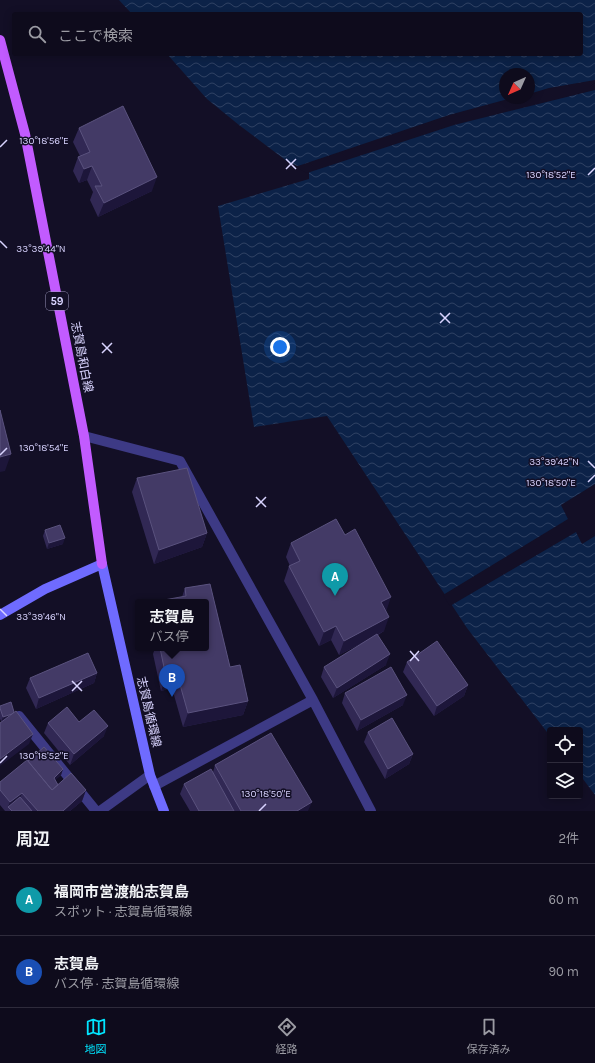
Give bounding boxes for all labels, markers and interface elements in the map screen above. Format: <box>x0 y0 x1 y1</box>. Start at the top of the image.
search box <box>12 12 583 56</box>
icon: search <box>26 23 48 45</box>
text: ここで検索 <box>58 27 133 45</box>
north arrow <box>499 68 535 104</box>
text: 130°18'56"E <box>19 135 69 147</box>
text: 130°18'52"E <box>526 169 576 181</box>
text: 33°39'44"N <box>16 243 66 255</box>
road number: 59 <box>46 292 68 310</box>
street label: 志賀島和白線 <box>68 320 96 394</box>
your location <box>270 337 290 357</box>
text: 130°18'54"E <box>19 442 69 454</box>
text: 33°39'42"N <box>529 456 579 468</box>
text: 130°18'50"E <box>526 477 576 489</box>
pin: A <box>322 563 348 596</box>
popup <box>135 599 209 651</box>
text: 志賀島 <box>149 608 195 626</box>
text: 33°39'46"N <box>16 611 66 623</box>
text: バス停 <box>149 629 189 644</box>
pin: B <box>159 664 185 697</box>
street label: 志賀島循環線 <box>134 675 164 749</box>
map controls <box>547 727 583 799</box>
button: locate <box>547 727 583 763</box>
text: 130°18'52"E <box>19 750 69 762</box>
button: layers <box>547 763 583 799</box>
text: 130°18'50"E <box>241 788 291 800</box>
text: 周辺 <box>16 829 50 849</box>
text: 2件 <box>558 831 579 846</box>
text: 福岡市営渡船志賀島 <box>54 883 189 901</box>
text: A <box>25 892 33 907</box>
text: 60 m <box>549 892 579 907</box>
text: スポット · 志賀島循環線 <box>54 904 193 919</box>
text: 志賀島 <box>54 955 99 973</box>
text: B <box>25 964 33 979</box>
text: 90 m <box>548 964 579 979</box>
text: バス停 · 志賀島循環線 <box>54 976 180 991</box>
tab: 地図 <box>85 1016 107 1056</box>
tab: 経路 <box>276 1016 298 1056</box>
tab: 保存済み <box>467 1016 511 1056</box>

